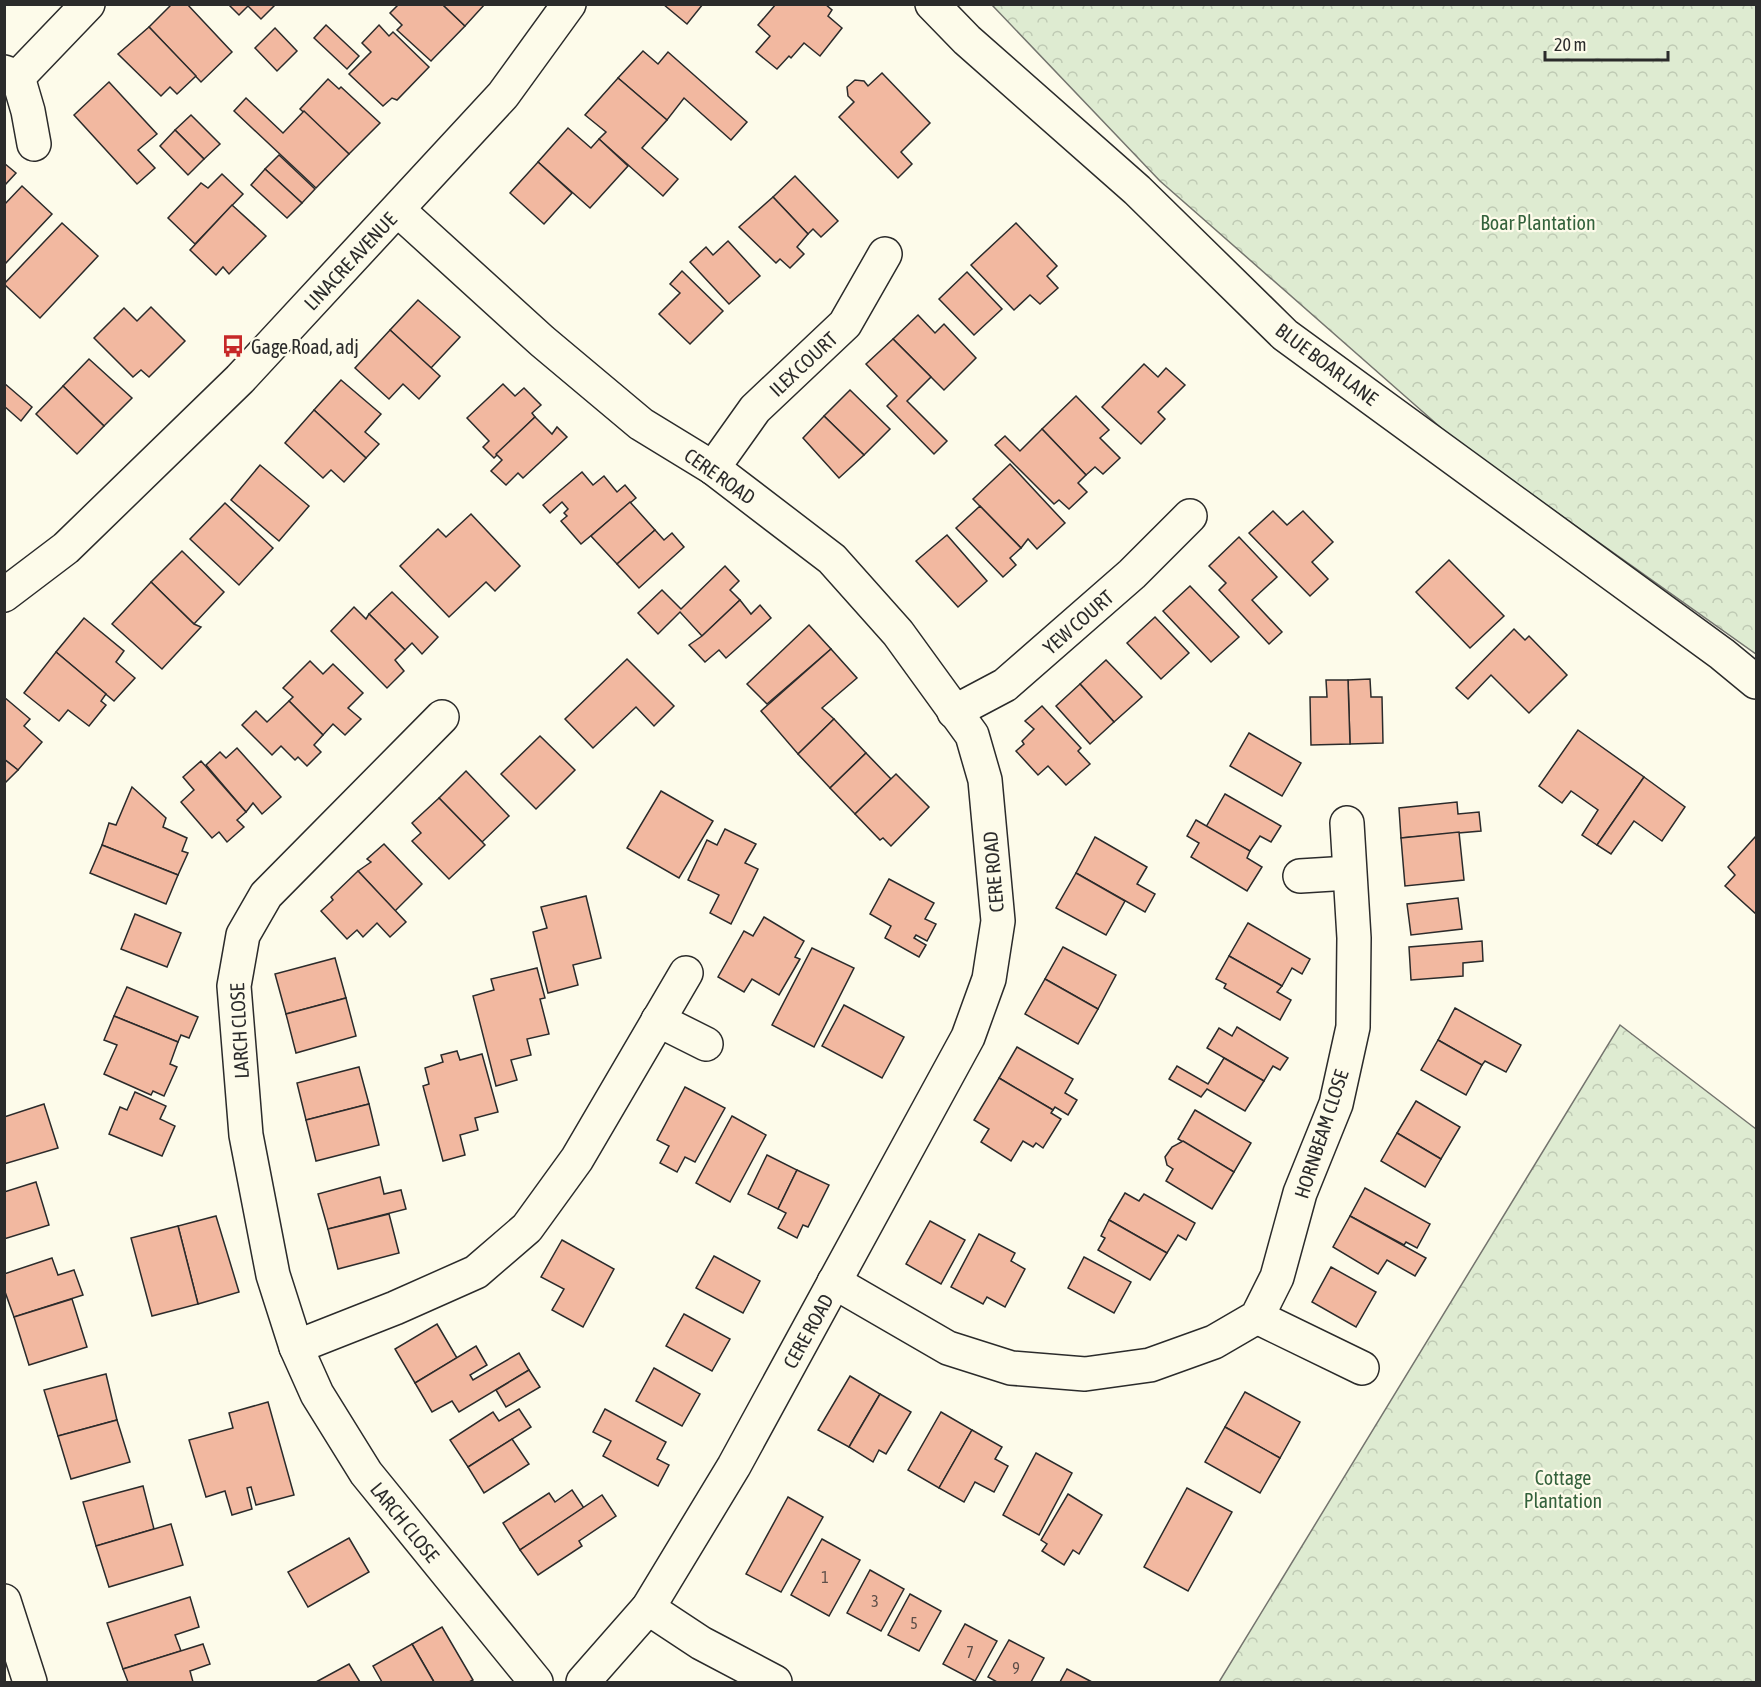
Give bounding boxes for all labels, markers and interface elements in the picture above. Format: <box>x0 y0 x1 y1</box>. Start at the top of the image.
scale bar <box>1545 24 1668 62</box>
text: 20 m <box>1554 34 1586 55</box>
street label: LINACRE AVENUE <box>299 207 401 314</box>
park label: Boar Plantation <box>1480 211 1596 234</box>
street label: BLUE BOAR LANE <box>1271 318 1383 410</box>
street label: ILEX COURT <box>764 327 842 401</box>
bus stop icon: Gage Road, adj <box>220 333 246 359</box>
place label: Gage Road, adj <box>251 335 359 358</box>
street label: CERE ROAD <box>680 443 760 509</box>
street label: YEW COURT <box>1038 585 1118 659</box>
street label: CERE ROAD <box>978 831 1008 913</box>
street label: LARCH CLOSE <box>225 982 253 1079</box>
street label: HORNBEAM CLOSE <box>1289 1066 1353 1201</box>
street label: CERE ROAD <box>778 1290 838 1372</box>
park label: Cottage Plantation <box>1524 1466 1602 1512</box>
street label: LARCH CLOSE <box>366 1478 444 1567</box>
house number: 1 <box>821 1568 829 1586</box>
house number: 3 <box>871 1592 879 1610</box>
house number: 5 <box>910 1614 918 1632</box>
house number: 7 <box>966 1643 974 1661</box>
house number: 9 <box>1012 1659 1020 1677</box>

